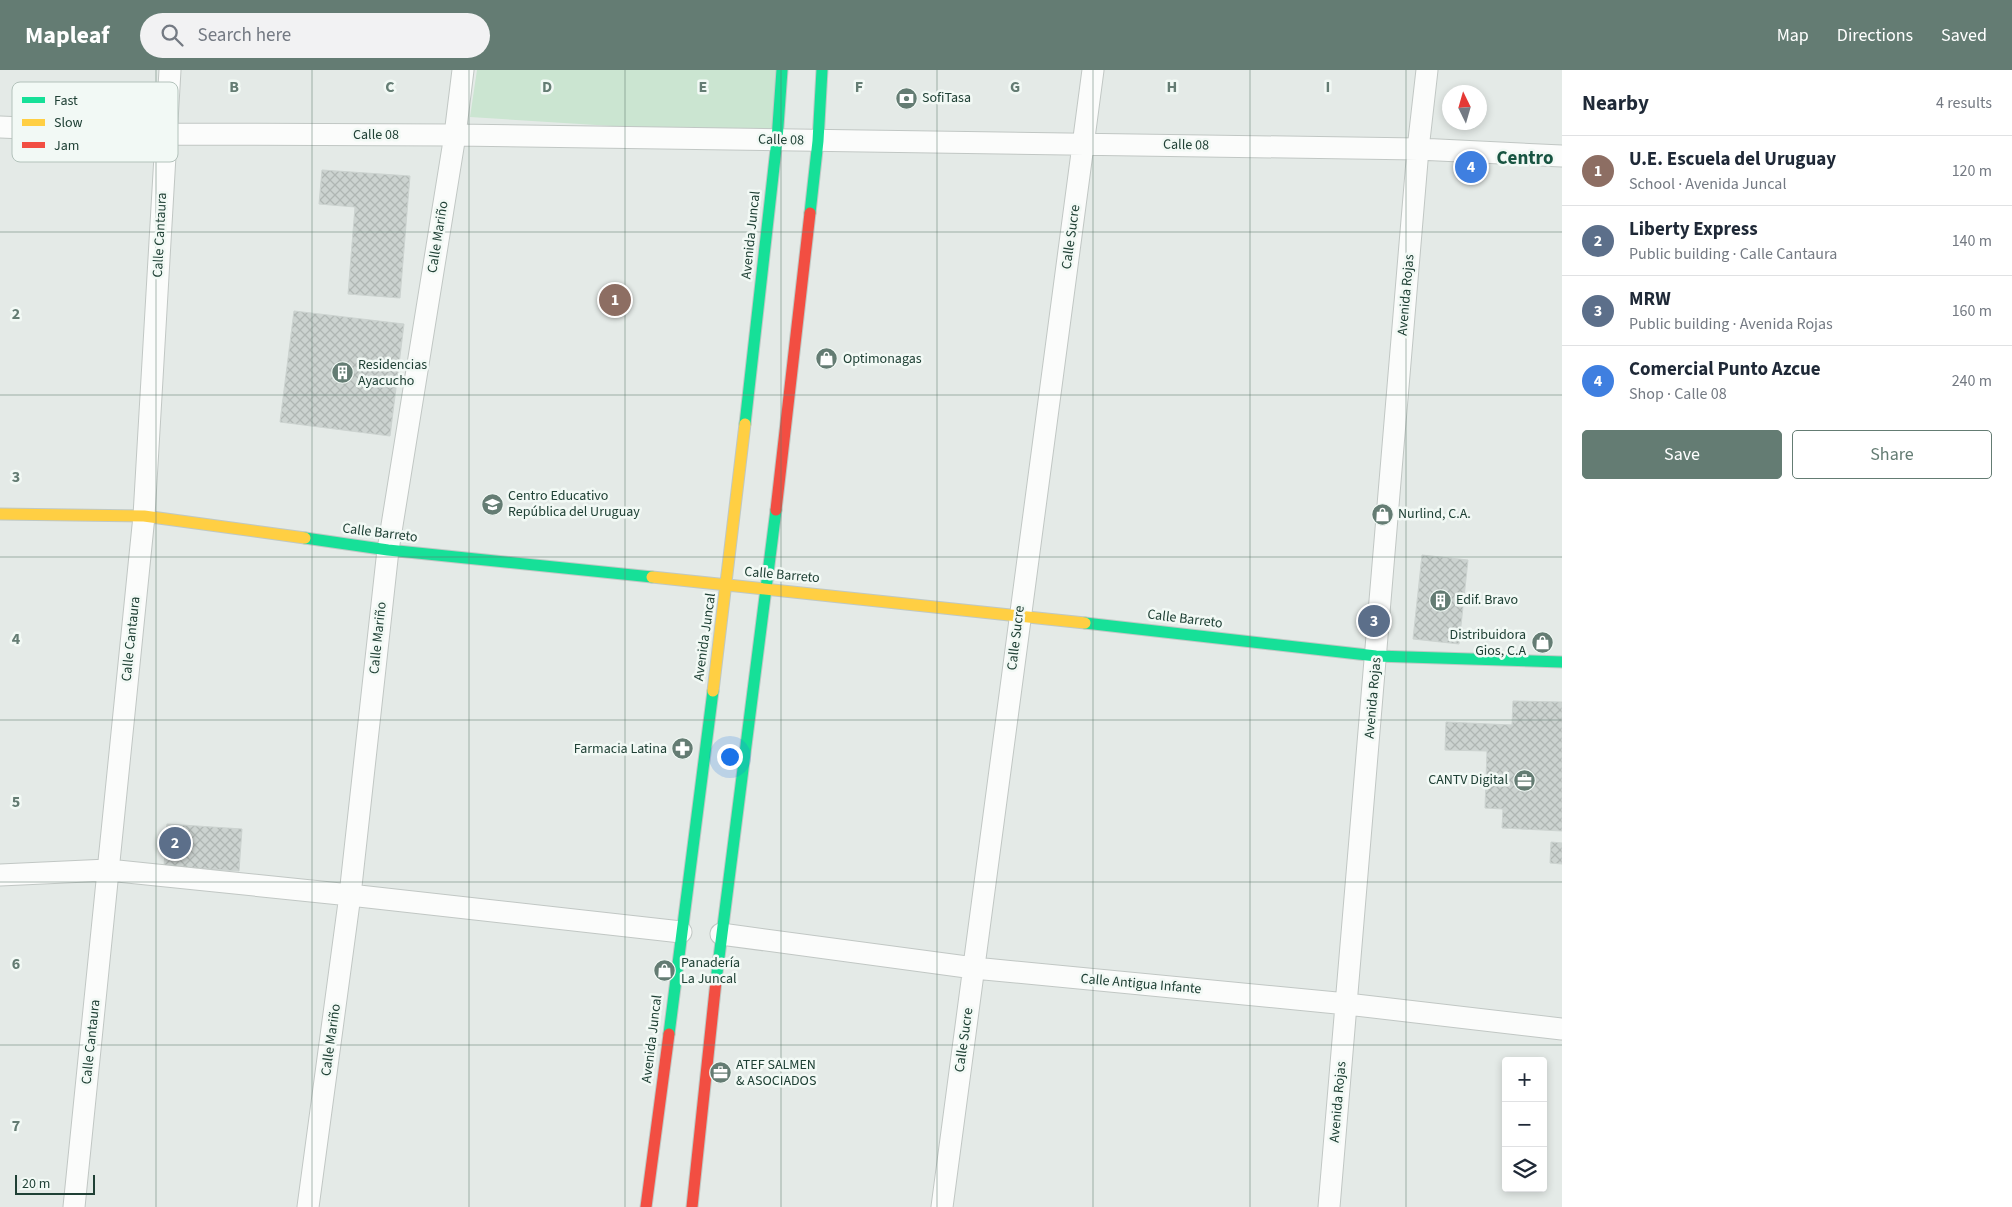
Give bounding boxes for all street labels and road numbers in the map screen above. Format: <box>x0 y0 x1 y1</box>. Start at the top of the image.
street label: Calle 08 <box>353 125 399 145</box>
street label: Calle 08 <box>758 130 804 150</box>
street label: Calle 08 <box>1163 135 1209 155</box>
street label: Avenida Juncal <box>736 190 766 280</box>
street label: Calle Cantaura <box>148 192 172 278</box>
street label: Calle Mariño <box>422 200 454 274</box>
street label: Calle Sucre <box>1057 203 1085 271</box>
street label: Avenida Rojas <box>1392 253 1420 336</box>
street label: Calle Barreto <box>341 518 419 548</box>
street label: Calle Barreto <box>743 562 821 588</box>
street label: Avenida Juncal <box>689 591 721 682</box>
street label: Calle Cantaura <box>117 596 145 682</box>
street label: Calle Mariño <box>364 601 392 675</box>
street label: Calle Sucre <box>1002 604 1030 672</box>
street label: Calle Barreto <box>1146 604 1224 634</box>
street label: Avenida Rojas <box>1359 656 1387 739</box>
street label: Calle Antigua Infante <box>1080 969 1202 999</box>
street label: Avenida Juncal <box>637 993 667 1084</box>
street label: Calle Cantaura <box>77 999 105 1085</box>
street label: Calle Mariño <box>316 1003 346 1077</box>
street label: Calle Sucre <box>950 1006 978 1074</box>
street label: Avenida Rojas <box>1324 1060 1352 1143</box>

